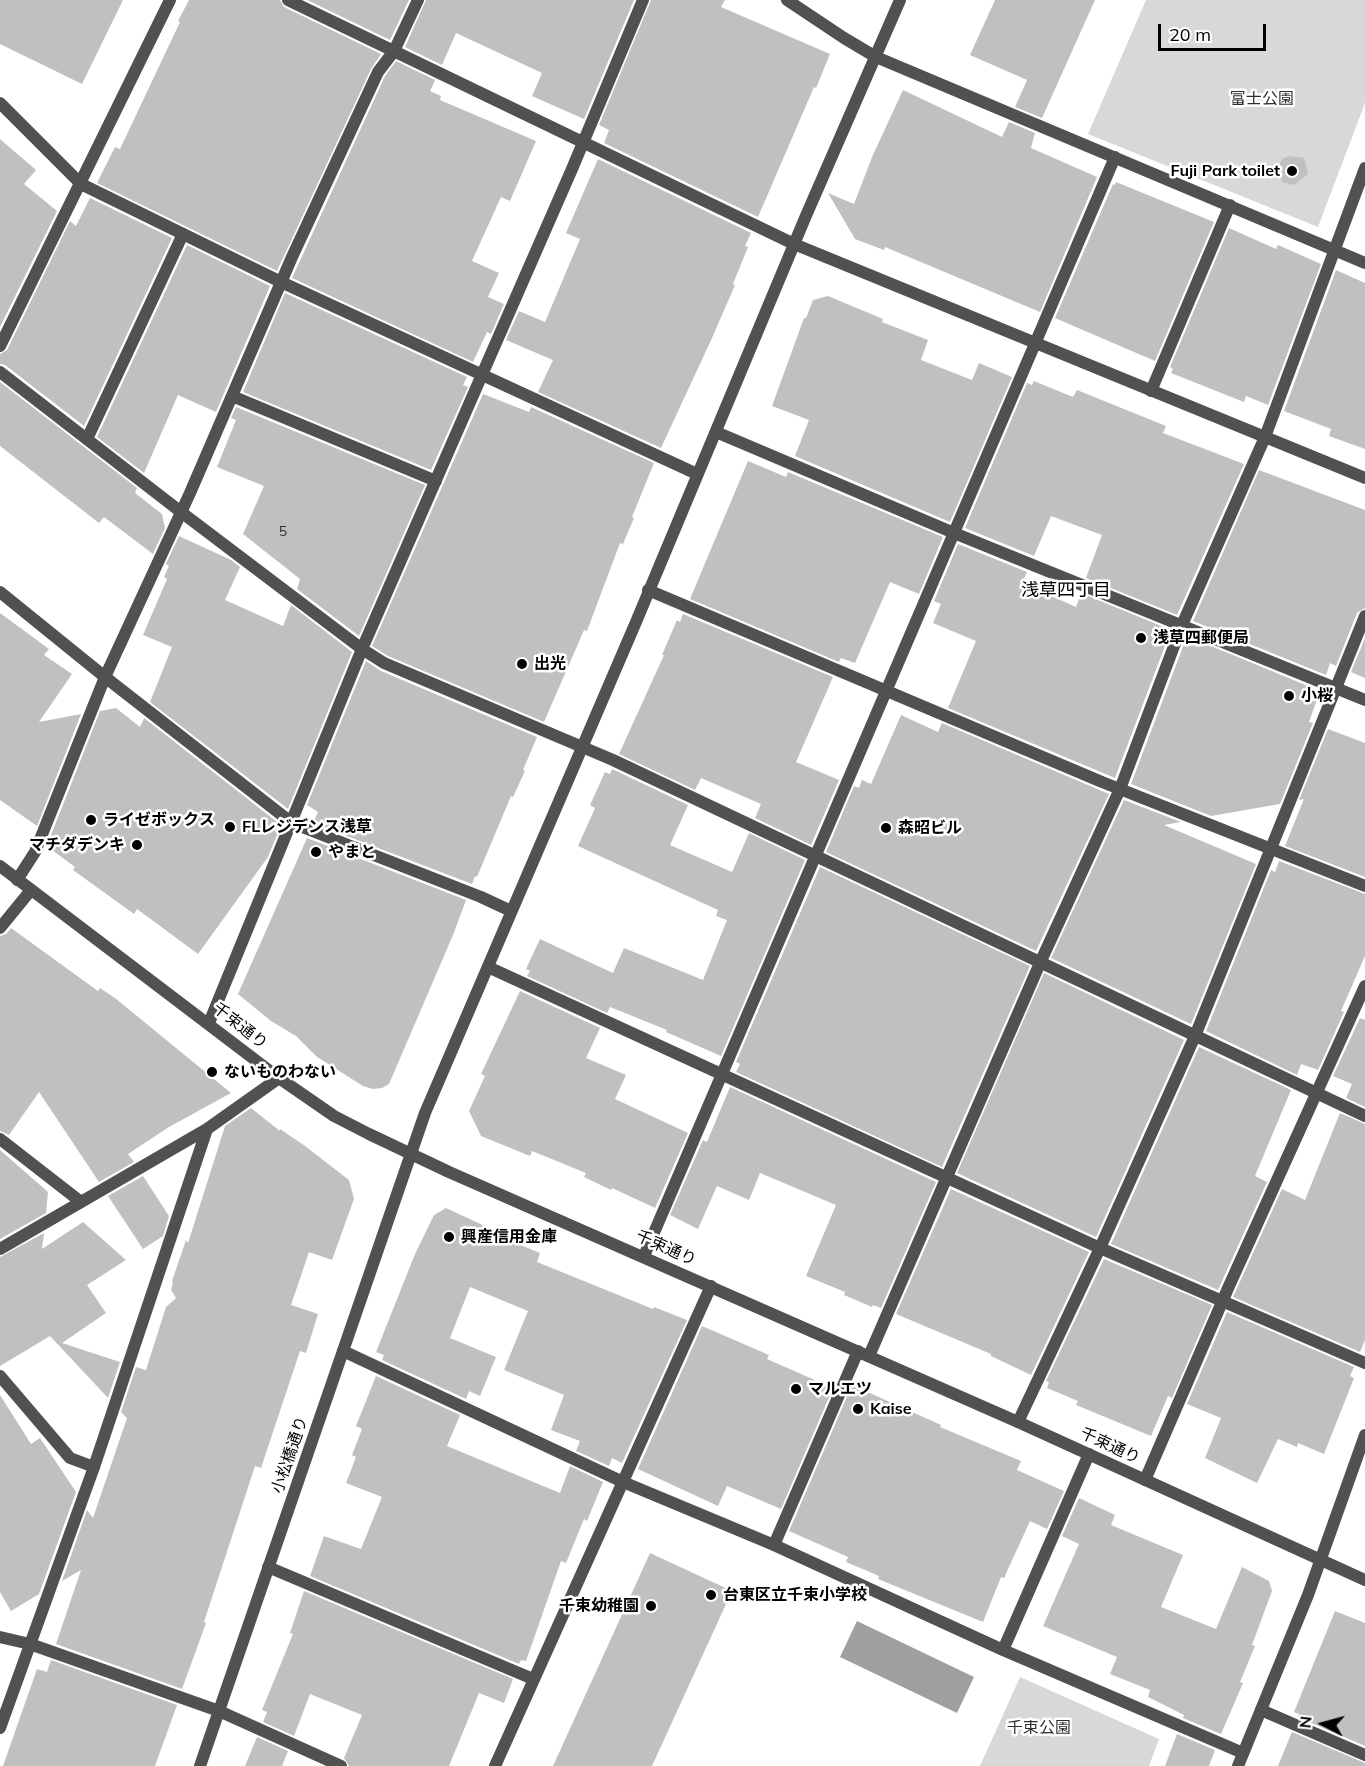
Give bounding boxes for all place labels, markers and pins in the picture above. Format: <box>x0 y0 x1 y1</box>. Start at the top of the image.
place label: Fuji Park toilet <box>1170 161 1280 181</box>
marker: Fuji Park toilet <box>1285 164 1299 178</box>
place label: 浅草四郵便局 <box>1153 628 1249 648</box>
marker: 浅草四郵便局 <box>1134 631 1148 645</box>
place label: 出光 <box>534 654 566 674</box>
marker: 出光 <box>515 657 529 671</box>
place label: 小桜 <box>1301 686 1333 706</box>
marker: 小桜 <box>1282 689 1296 703</box>
place label: ライゼボックス <box>103 810 215 830</box>
marker: ライゼボックス <box>84 813 98 827</box>
place label: FLレジデンス浅草 <box>242 817 372 837</box>
place label: 森昭ビル <box>898 818 962 838</box>
marker: FLレジデンス浅草 <box>223 820 237 834</box>
marker: 森昭ビル <box>879 821 893 835</box>
place label: マチダデンキ <box>29 835 125 855</box>
marker: マチダデンキ <box>130 838 144 852</box>
place label: やまと <box>328 842 376 862</box>
marker: やまと <box>309 845 323 859</box>
place label: ないものわない <box>224 1062 336 1082</box>
marker: ないものわない <box>205 1065 219 1079</box>
place label: 興産信用金庫 <box>461 1227 557 1247</box>
marker: 興産信用金庫 <box>442 1230 456 1244</box>
place label: マルエツ <box>808 1379 872 1399</box>
marker: マルエツ <box>789 1382 803 1396</box>
place label: Kaise <box>870 1399 912 1419</box>
marker: Kaise <box>851 1402 865 1416</box>
place label: 台東区立千束小学校 <box>723 1585 867 1605</box>
marker: 台東区立千束小学校 <box>704 1588 718 1602</box>
place label: 千束幼稚園 <box>559 1596 639 1616</box>
marker: 千束幼稚園 <box>644 1599 658 1613</box>

